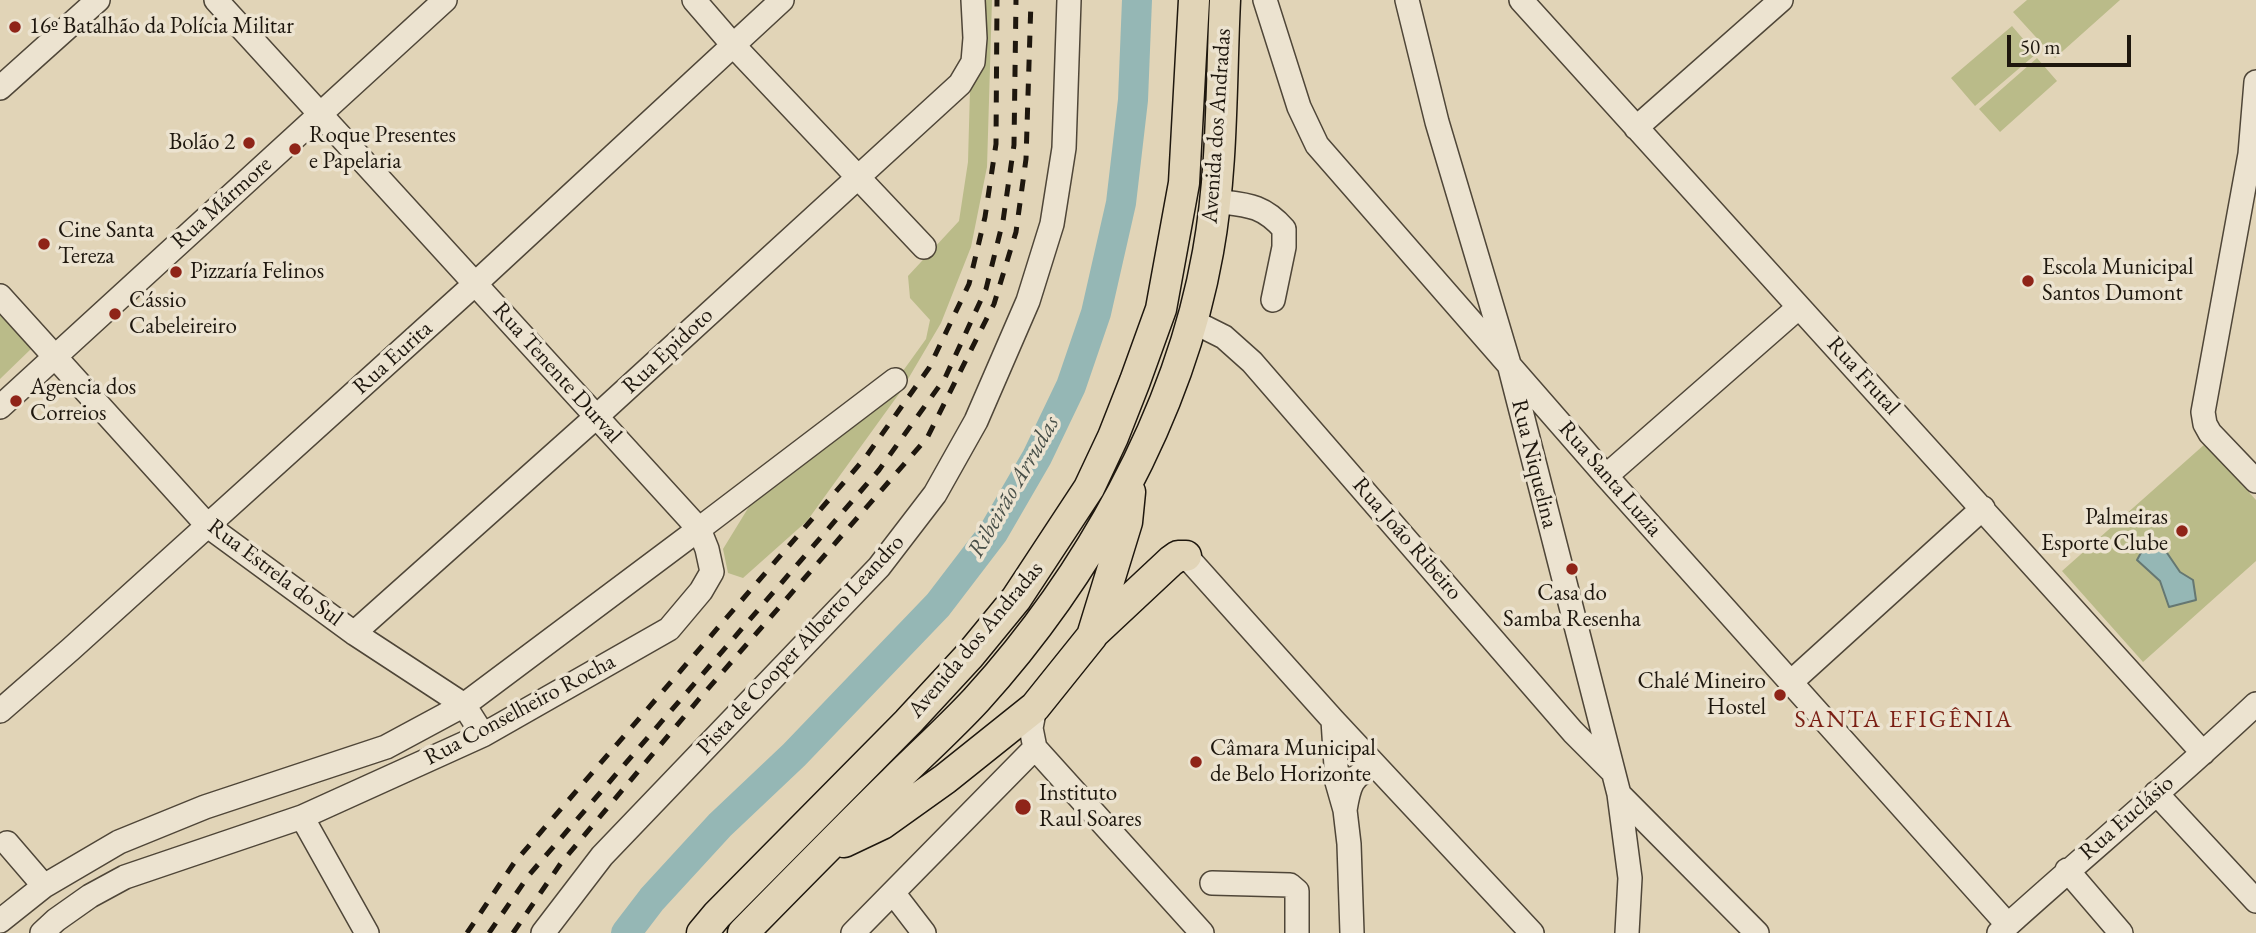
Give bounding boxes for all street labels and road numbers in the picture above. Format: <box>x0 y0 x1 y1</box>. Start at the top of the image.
street label: Avenida dos Andradas <box>1196 27 1238 225</box>
street label: Rua Mármore <box>166 151 278 255</box>
street label: Rua Tenente Durval <box>487 297 627 449</box>
street label: Rua Epidoto <box>617 302 719 400</box>
street label: Rua Eurita <box>348 315 438 401</box>
street label: Rua Frutal <box>1821 331 1905 421</box>
street label: Rua Niquelina <box>1505 397 1563 531</box>
street label: Rua Santa Luzia <box>1552 415 1668 543</box>
street label: Rua João Ribeiro <box>1346 472 1468 606</box>
street label: Rua Estrela do Sul <box>202 513 348 633</box>
street label: Pista de Cooper Alberto Leandro <box>691 529 911 761</box>
street label: Avenida dos Andradas <box>902 556 1050 724</box>
street label: Rua Conselheiro Rocha <box>420 648 620 772</box>
street label: Rua Euclásio <box>2074 770 2180 866</box>

